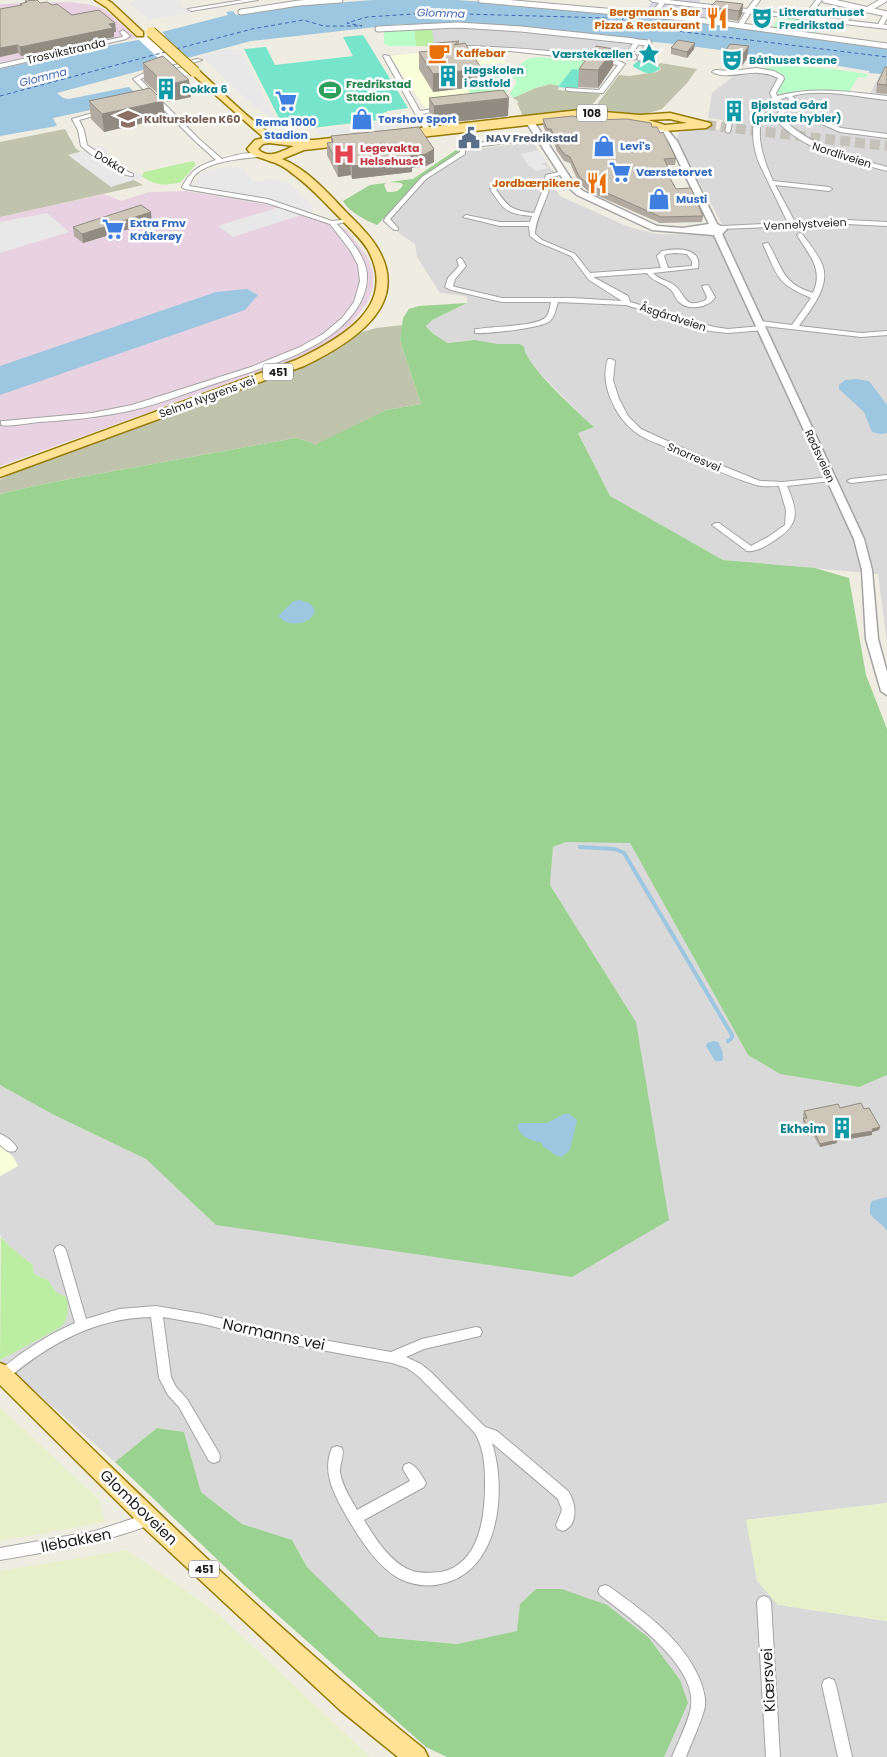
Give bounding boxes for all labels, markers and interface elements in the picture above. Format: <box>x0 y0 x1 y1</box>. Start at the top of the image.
water label: Glomma <box>417 4 466 22</box>
place label: Bergmann's Bar Pizza & Restaurant <box>595 4 701 33</box>
place label: Litteraturhuset Fredrikstad <box>779 4 865 33</box>
restaurant icon: Bergmann's Bar Pizza & Restaurant <box>704 5 730 31</box>
theatre icon: Litteraturhuset Fredrikstad <box>749 5 775 31</box>
street label: Trosvikstranda <box>25 34 107 68</box>
cafe icon: Kaffebar <box>426 40 452 66</box>
place icon: Værstekællen <box>636 41 662 67</box>
place label: Kaffebar <box>456 45 506 61</box>
place label: Værstekællen <box>552 46 633 62</box>
theatre icon: Båthuset Scene <box>719 47 745 73</box>
place label: Båthuset Scene <box>749 52 837 68</box>
place label: Høgskolen i Østfold <box>464 62 524 91</box>
water label: Glomma <box>18 63 69 91</box>
building icon: Høgskolen i Østfold <box>435 63 461 89</box>
building icon: Dokka 6 <box>153 76 179 102</box>
place label: Fredrikstad Stadion <box>346 76 411 105</box>
sports icon: Fredrikstad Stadion <box>317 77 343 103</box>
place label: Dokka 6 <box>182 81 227 97</box>
supermarket icon: Rema 1000 Stadion <box>273 88 299 114</box>
place label: Bjølstad Gård (private hybler) <box>751 97 841 126</box>
building icon: Bjølstad Gård (private hybler) <box>721 98 747 124</box>
road number: 108 <box>577 105 607 122</box>
school or university icon: Kulturskolen K60 <box>115 106 141 132</box>
shop icon: Torshov Sport <box>349 106 375 132</box>
place label: Kulturskolen K60 <box>144 111 240 127</box>
place label: Torshov Sport <box>378 111 457 127</box>
place label: Rema 1000 Stadion <box>255 114 317 143</box>
public building icon: NAV Fredrikstad <box>456 125 482 151</box>
place label: NAV Fredrikstad <box>486 130 578 146</box>
shop icon: Levi's <box>591 133 617 159</box>
place label: Levi's <box>620 138 651 154</box>
street label: Nordliveien <box>810 138 874 172</box>
place label: Legevakta Helsehuset <box>360 140 424 169</box>
hospital icon: Legevakta Helsehuset <box>331 141 357 167</box>
street label: Dokka <box>91 146 129 178</box>
supermarket icon: Værstetorvet <box>607 159 633 185</box>
place label: Værstetorvet <box>636 164 713 180</box>
restaurant icon: Jordbærpikene <box>584 170 610 196</box>
place label: Jordbærpikene <box>492 175 580 191</box>
shop icon: Musti <box>646 186 672 212</box>
place label: Musti <box>676 191 707 207</box>
street label: Vennelystveien <box>763 214 847 234</box>
place label: Extra Fmv Kråkerøy <box>130 215 186 244</box>
supermarket icon: Extra Fmv Kråkerøy <box>100 216 126 242</box>
street label: Åsgårdveien <box>638 299 708 335</box>
road number: 451 <box>263 364 293 381</box>
street label: Selma Nygrens vei <box>157 372 258 422</box>
street label: Rødsveien <box>801 427 839 485</box>
street label: Snorresvei <box>665 438 724 476</box>
building icon: Ekheim <box>829 1115 855 1141</box>
place label: Ekheim <box>780 1120 826 1137</box>
street label: Normanns vei <box>221 1313 327 1355</box>
street label: Glomboveien <box>96 1465 182 1549</box>
street label: Ilebakken <box>39 1523 113 1557</box>
road number: 451 <box>189 1560 219 1578</box>
street label: Kiærsvei <box>756 1648 780 1712</box>

